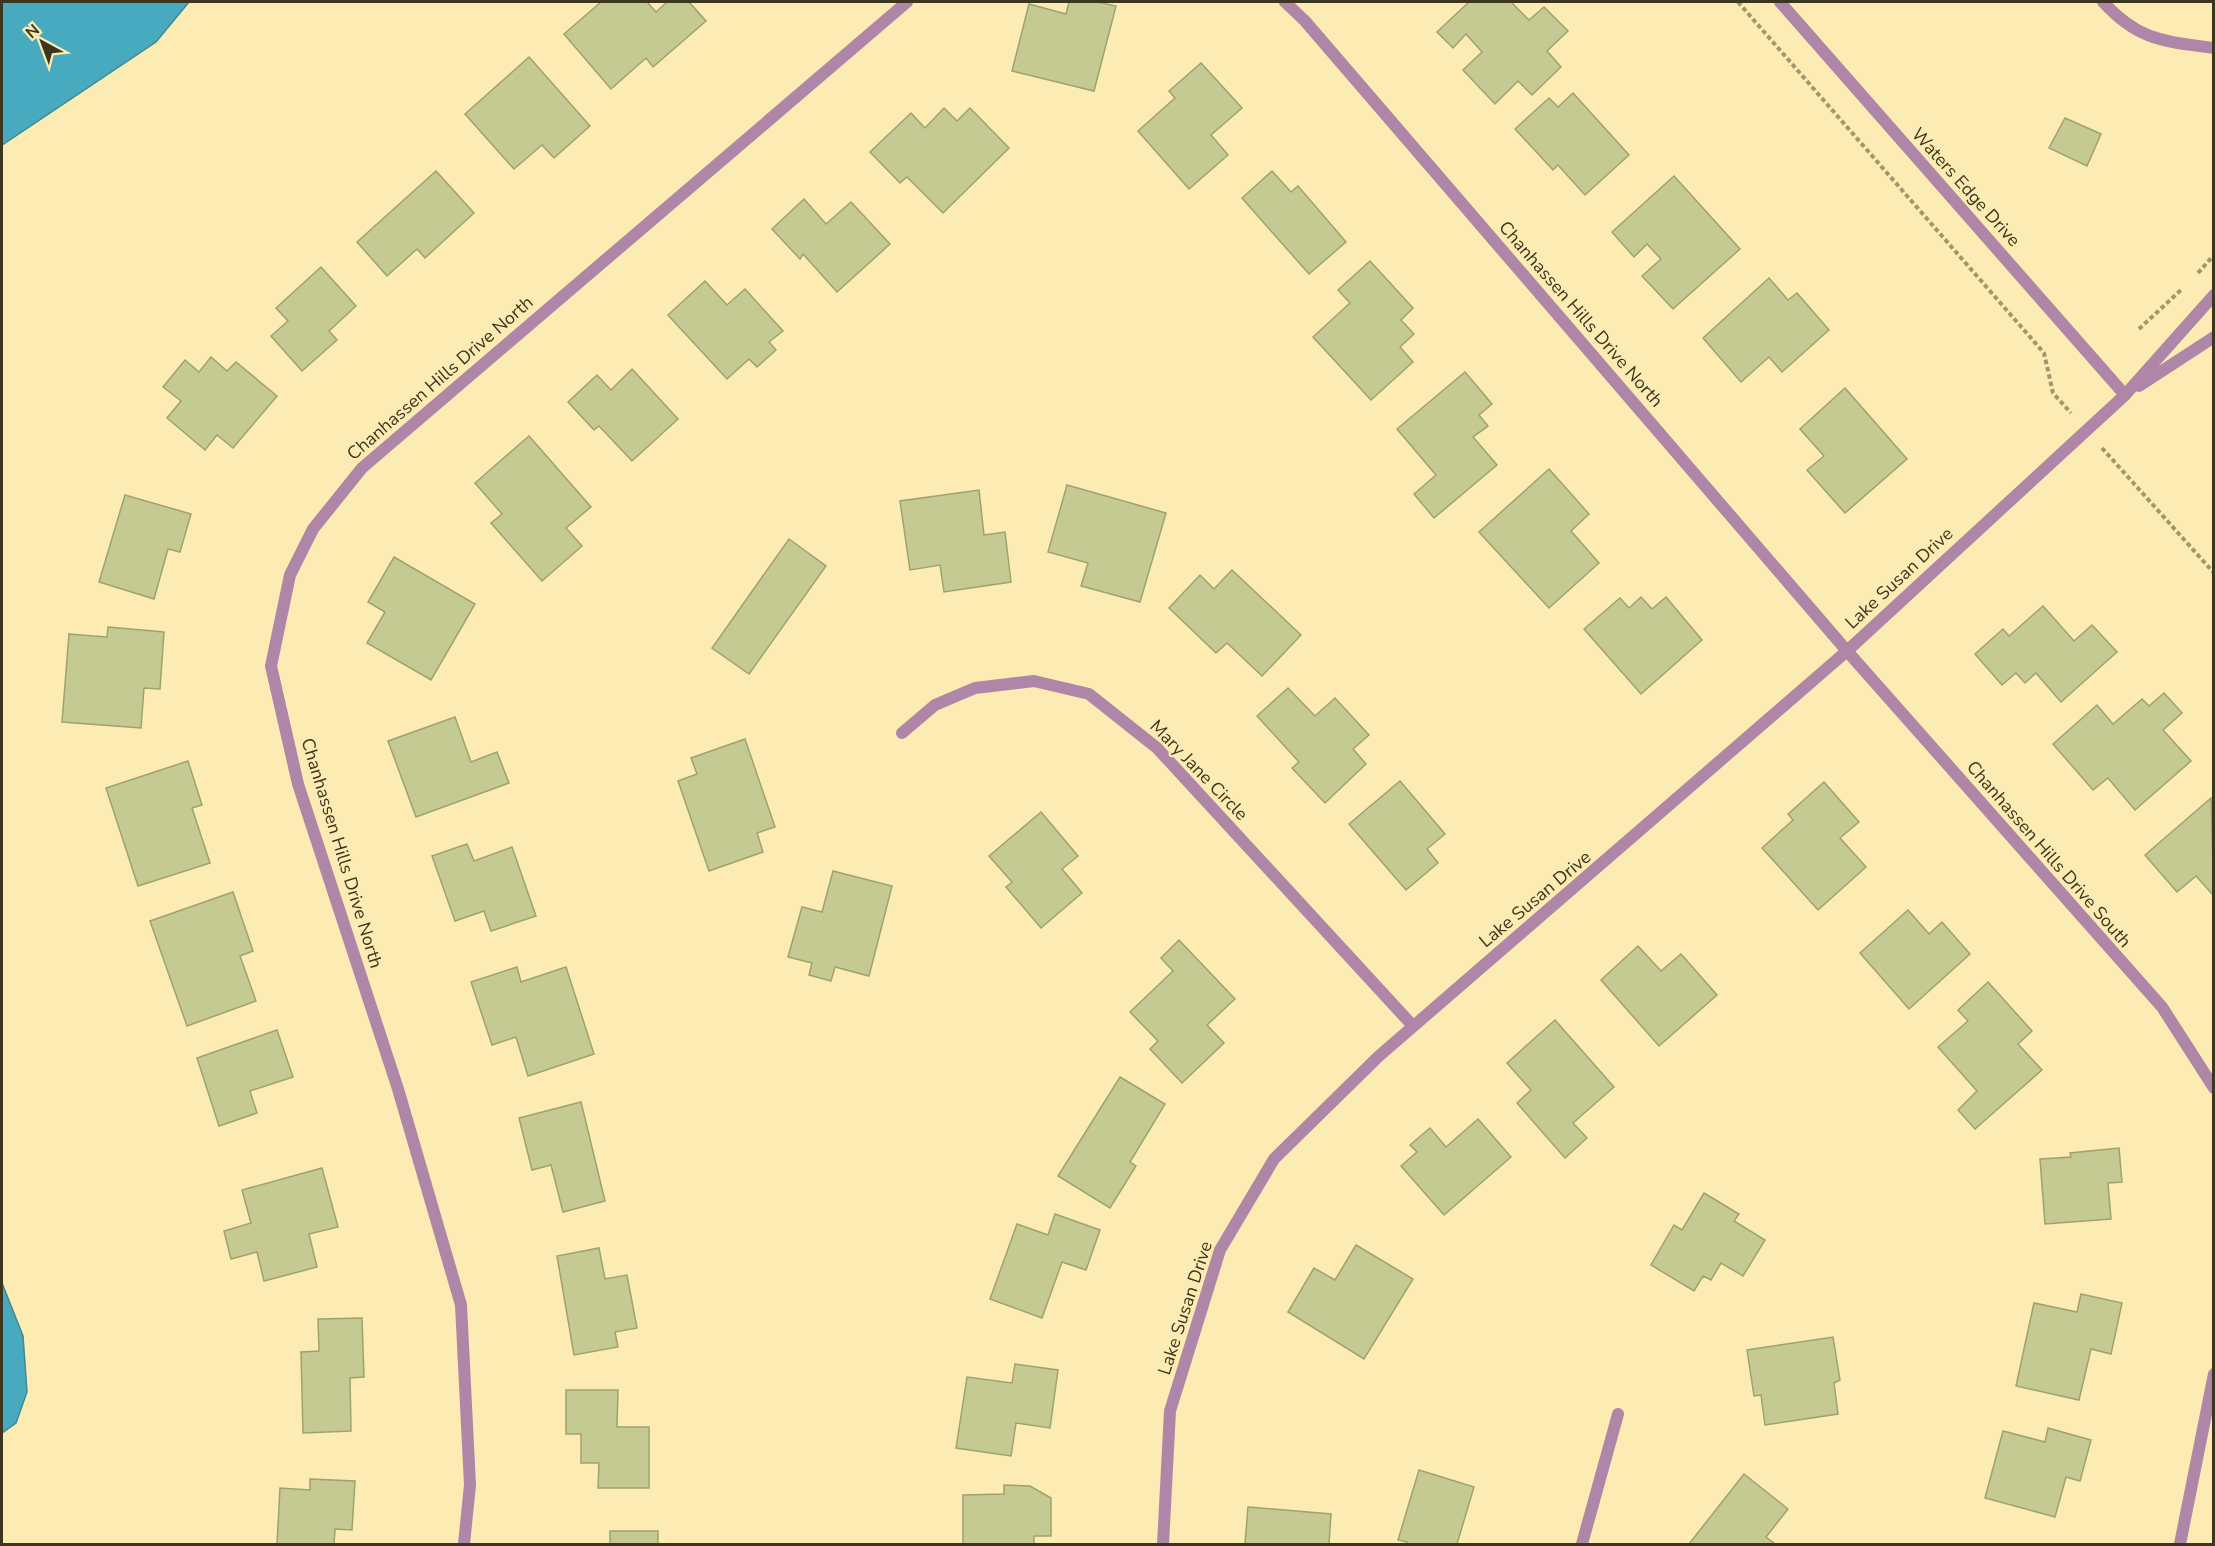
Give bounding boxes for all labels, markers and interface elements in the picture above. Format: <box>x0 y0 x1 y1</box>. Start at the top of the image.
north arrow <box>12 12 72 72</box>
text: N <box>21 19 45 44</box>
street label: Waters Edge Drive <box>1906 122 2026 252</box>
street label: Chanhassen Hills Drive North <box>1493 216 1669 412</box>
street label: Chanhassen Hills Drive North <box>342 290 538 466</box>
street label: Lake Susan Drive <box>1840 522 1958 634</box>
street label: Mary Jane Circle <box>1145 714 1253 826</box>
street label: Chanhassen Hills Drive North <box>296 735 388 971</box>
street label: Chanhassen Hills Drive South <box>1961 755 2137 953</box>
street label: Lake Susan Drive <box>1474 845 1596 953</box>
street label: Lake Susan Drive <box>1152 1238 1218 1378</box>

